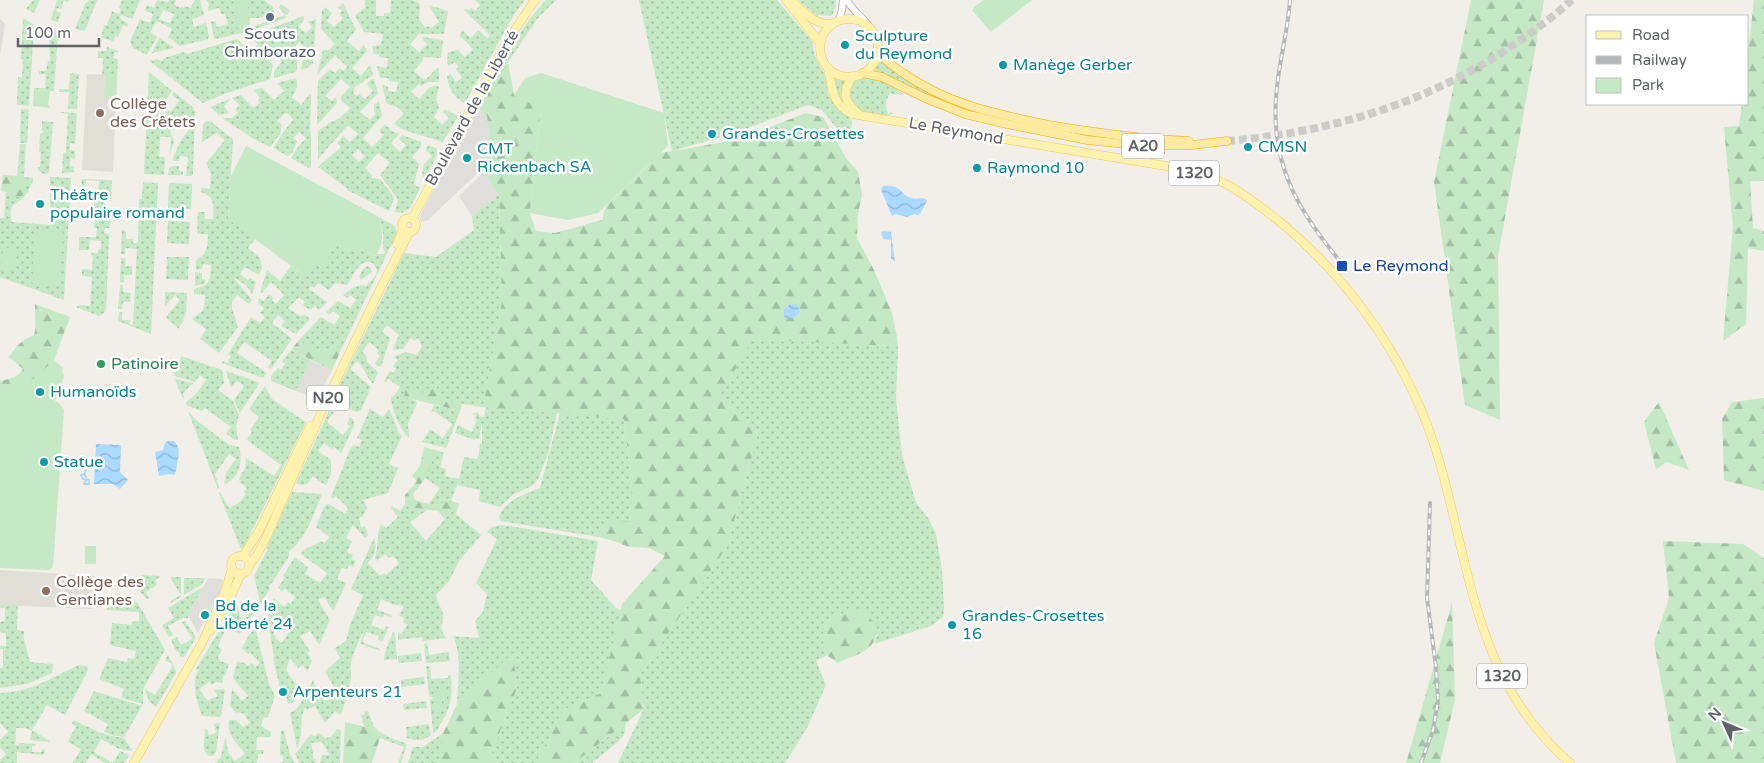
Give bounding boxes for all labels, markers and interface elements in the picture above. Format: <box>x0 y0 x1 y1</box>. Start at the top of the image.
marker: Scouts Chimborazo <box>264 11 276 23</box>
scale bar <box>18 15 99 47</box>
legend <box>1586 15 1749 105</box>
text: 100 m <box>25 24 71 42</box>
place label: Scouts Chimborazo <box>224 24 316 62</box>
place label: Sculpture du Reymond <box>855 26 952 64</box>
text: Road <box>1632 26 1670 44</box>
street label: Boulevard de la Liberté <box>421 27 523 189</box>
marker: Sculpture du Reymond <box>839 39 851 51</box>
text: Railway <box>1632 51 1687 69</box>
place label: Manège Gerber <box>1013 55 1133 75</box>
marker: Manège Gerber <box>997 59 1009 71</box>
text: Park <box>1632 76 1664 94</box>
place label: Collège des Crêtets <box>110 94 196 132</box>
marker: Collège des Crêtets <box>94 107 106 119</box>
street label: Le Reymond <box>907 113 1005 149</box>
place label: Grandes-Crosettes <box>722 124 865 144</box>
marker: Grandes-Crosettes <box>706 128 718 140</box>
road number: A20 <box>1122 134 1164 158</box>
place label: CMSN <box>1258 137 1307 157</box>
place label: CMT Rickenbach SA <box>477 139 592 177</box>
marker: CMSN <box>1242 141 1254 153</box>
marker: CMT Rickenbach SA <box>461 152 473 164</box>
place label: Raymond 10 <box>987 158 1084 178</box>
road number: 1320 <box>1169 160 1219 186</box>
marker: Raymond 10 <box>971 162 983 174</box>
place label: Théâtre populaire romand <box>50 185 185 223</box>
marker: Théâtre populaire romand <box>34 198 46 210</box>
place label: Le Reymond <box>1353 256 1449 276</box>
marker: Le Reymond <box>1335 259 1349 273</box>
place label: Patinoire <box>111 354 179 374</box>
marker: Patinoire <box>95 358 107 370</box>
place label: Humanoïds <box>50 382 137 402</box>
marker: Humanoïds <box>34 386 46 398</box>
road number: N20 <box>307 386 349 410</box>
place label: Statue <box>54 452 103 472</box>
marker: Statue <box>38 456 50 468</box>
place label: Collège des Gentianes <box>56 572 144 610</box>
marker: Collège des Gentianes <box>40 585 52 597</box>
place label: Bd de la Liberté 24 <box>215 596 293 634</box>
place label: Grandes-Crosettes 16 <box>962 606 1105 644</box>
marker: Bd de la Liberté 24 <box>199 609 211 621</box>
marker: Grandes-Crosettes 16 <box>946 619 958 631</box>
road number: 1320 <box>1477 664 1527 688</box>
place label: Arpenteurs 21 <box>293 682 403 702</box>
marker: Arpenteurs 21 <box>277 686 289 698</box>
north arrow <box>1699 698 1749 748</box>
text: N <box>1705 704 1725 724</box>

